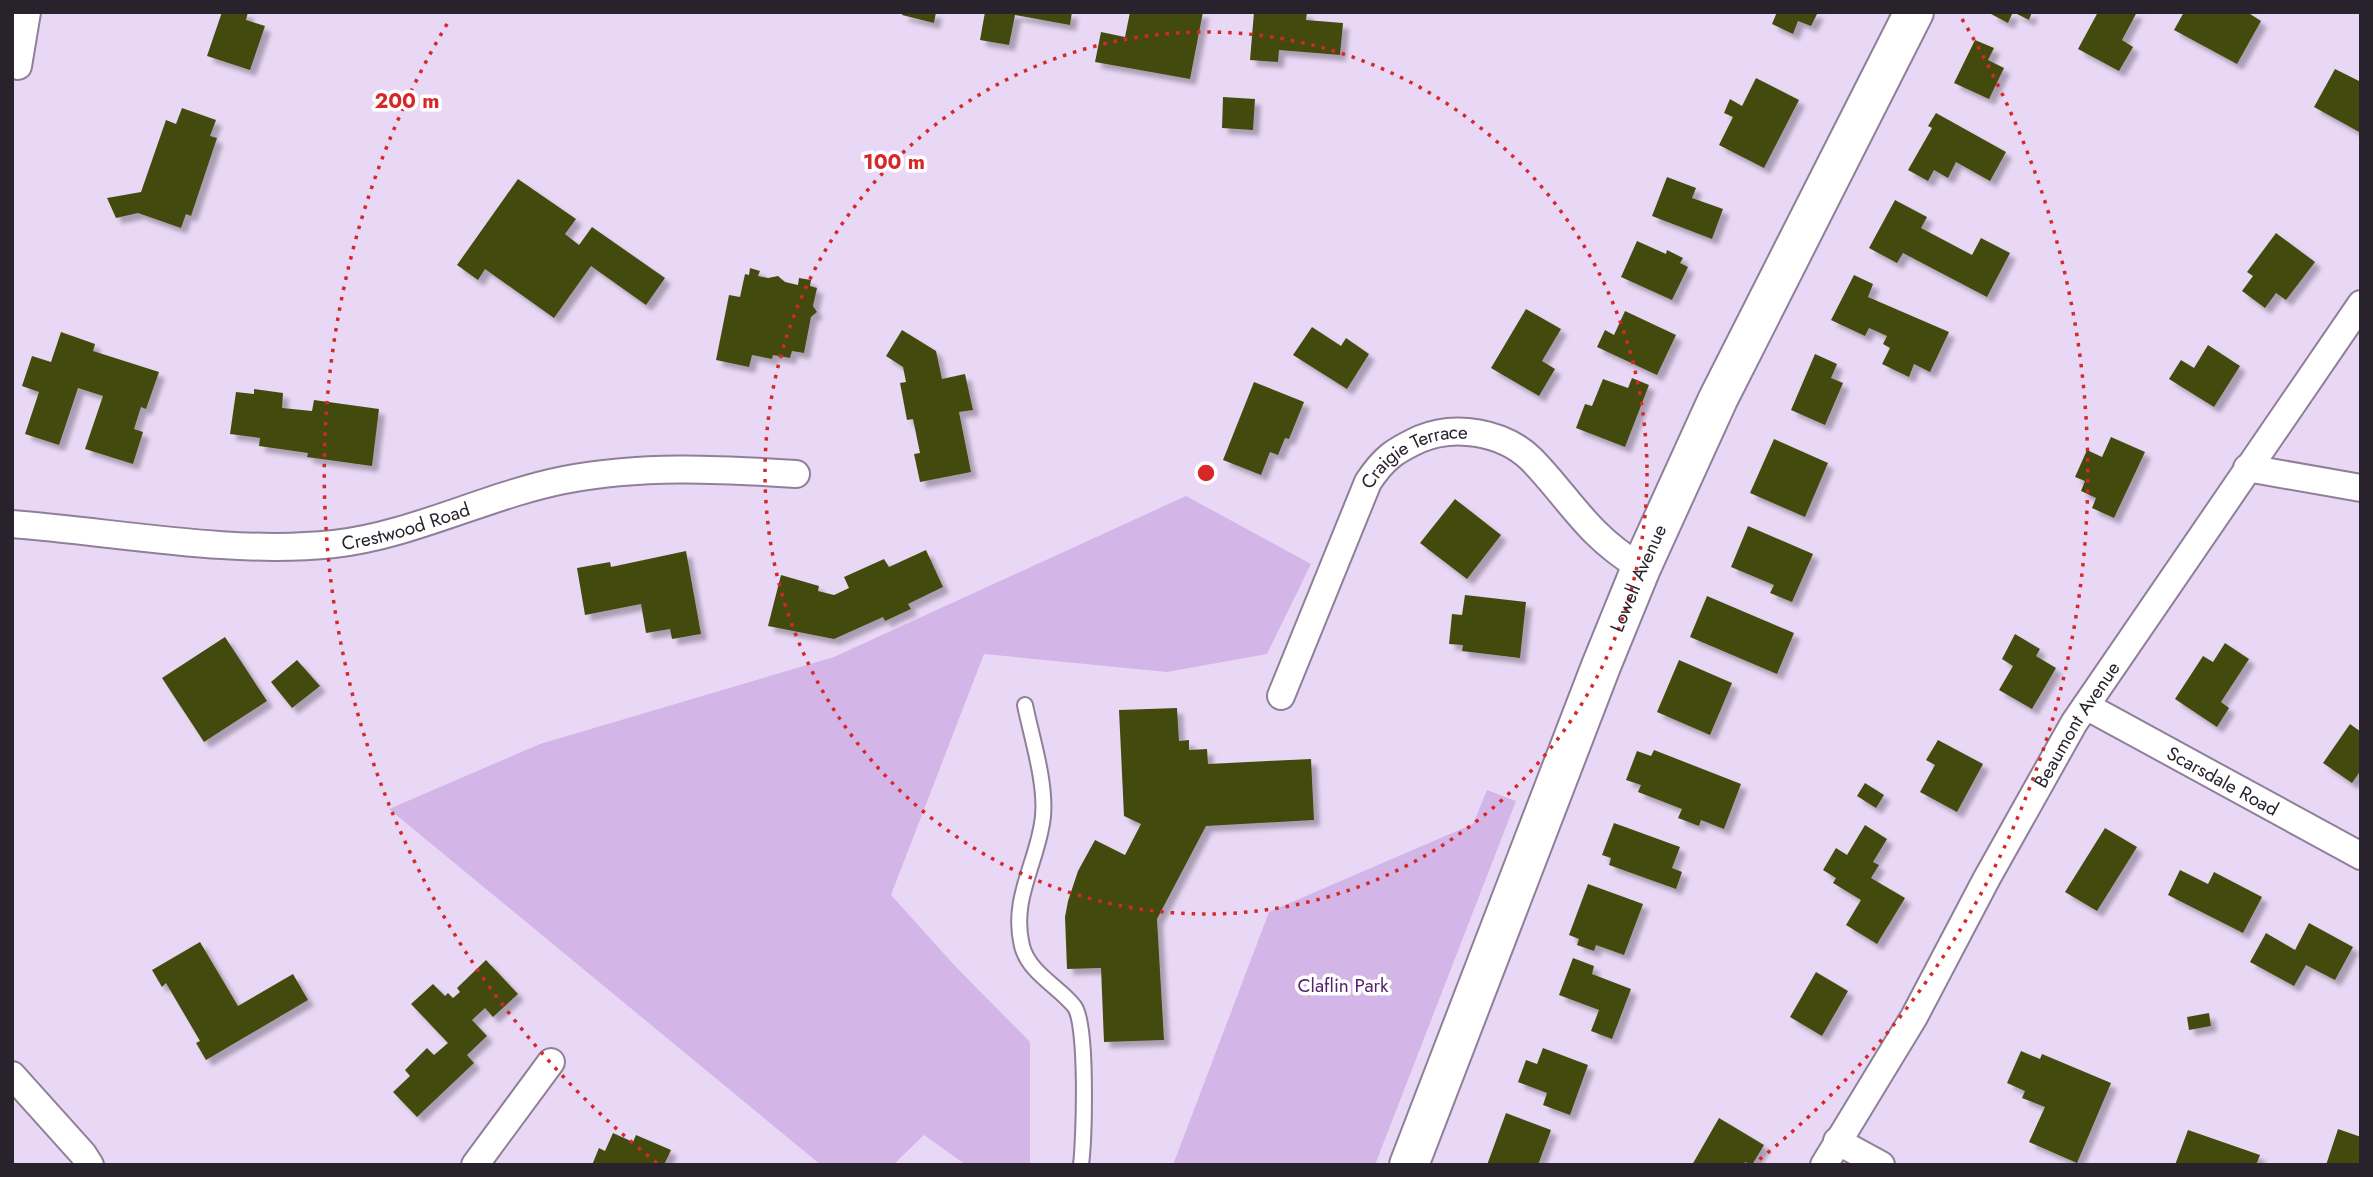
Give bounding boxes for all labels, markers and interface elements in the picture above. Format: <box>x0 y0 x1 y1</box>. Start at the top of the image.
text: 200 m <box>374 86 440 116</box>
text: 100 m <box>863 147 925 177</box>
street label: Craigie Terrace <box>1354 418 1468 494</box>
centre of rings <box>1194 461 1218 485</box>
street label: Crestwood Road <box>340 495 473 557</box>
street label: Lowell Avenue <box>1603 520 1673 636</box>
street label: Beaumont Avenue <box>2027 656 2126 792</box>
street label: Scarsdale Road <box>2162 739 2284 822</box>
park label: Claflin Park <box>1298 972 1389 999</box>

